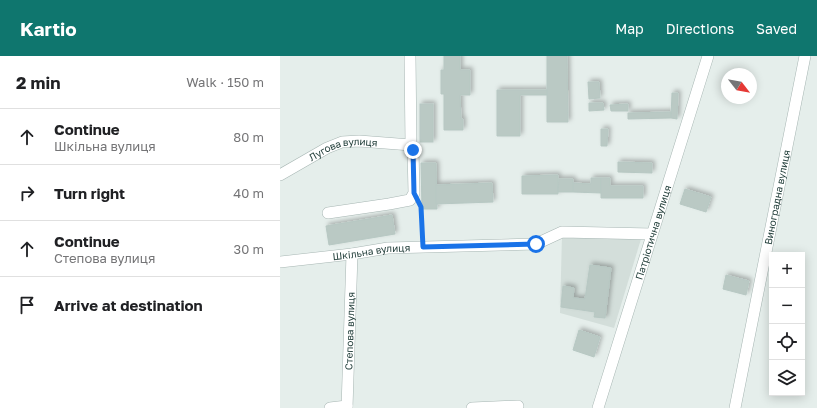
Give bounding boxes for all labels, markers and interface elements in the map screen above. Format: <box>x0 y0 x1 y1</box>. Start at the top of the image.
text: Kartio <box>20 17 77 40</box>
text: Map <box>615 20 644 37</box>
text: Directions <box>666 20 734 37</box>
text: Saved <box>756 20 797 37</box>
north arrow <box>721 68 757 104</box>
text: 2 min <box>16 72 60 93</box>
text: Walk · 150 m <box>186 74 264 90</box>
text: Continue <box>54 120 120 138</box>
icon: ahead <box>16 126 38 148</box>
text: 80 m <box>233 129 264 145</box>
street label: Лугова вулиця <box>307 135 378 163</box>
text: Шкільна вулиця <box>54 138 156 154</box>
route end <box>404 141 422 159</box>
street label: Виноградна вулиця <box>762 149 792 246</box>
icon: right <box>16 182 38 204</box>
text: Turn right <box>54 184 125 202</box>
street label: Патріотична вулиця <box>632 184 673 281</box>
text: 40 m <box>233 185 264 201</box>
text: Continue <box>54 232 120 250</box>
route start <box>527 235 545 253</box>
icon: ahead <box>16 238 38 260</box>
text: 30 m <box>234 241 264 257</box>
street label: Шкільна вулиця <box>332 241 410 262</box>
text: Степова вулиця <box>54 250 155 266</box>
map controls <box>769 252 805 396</box>
button: + <box>769 252 805 288</box>
button: − <box>769 288 805 324</box>
street label: Степова вулиця <box>342 292 357 370</box>
icon: arrive <box>16 294 38 316</box>
text: Arrive at destination <box>54 296 203 314</box>
button: locate <box>769 324 805 360</box>
button: layers <box>769 360 805 396</box>

